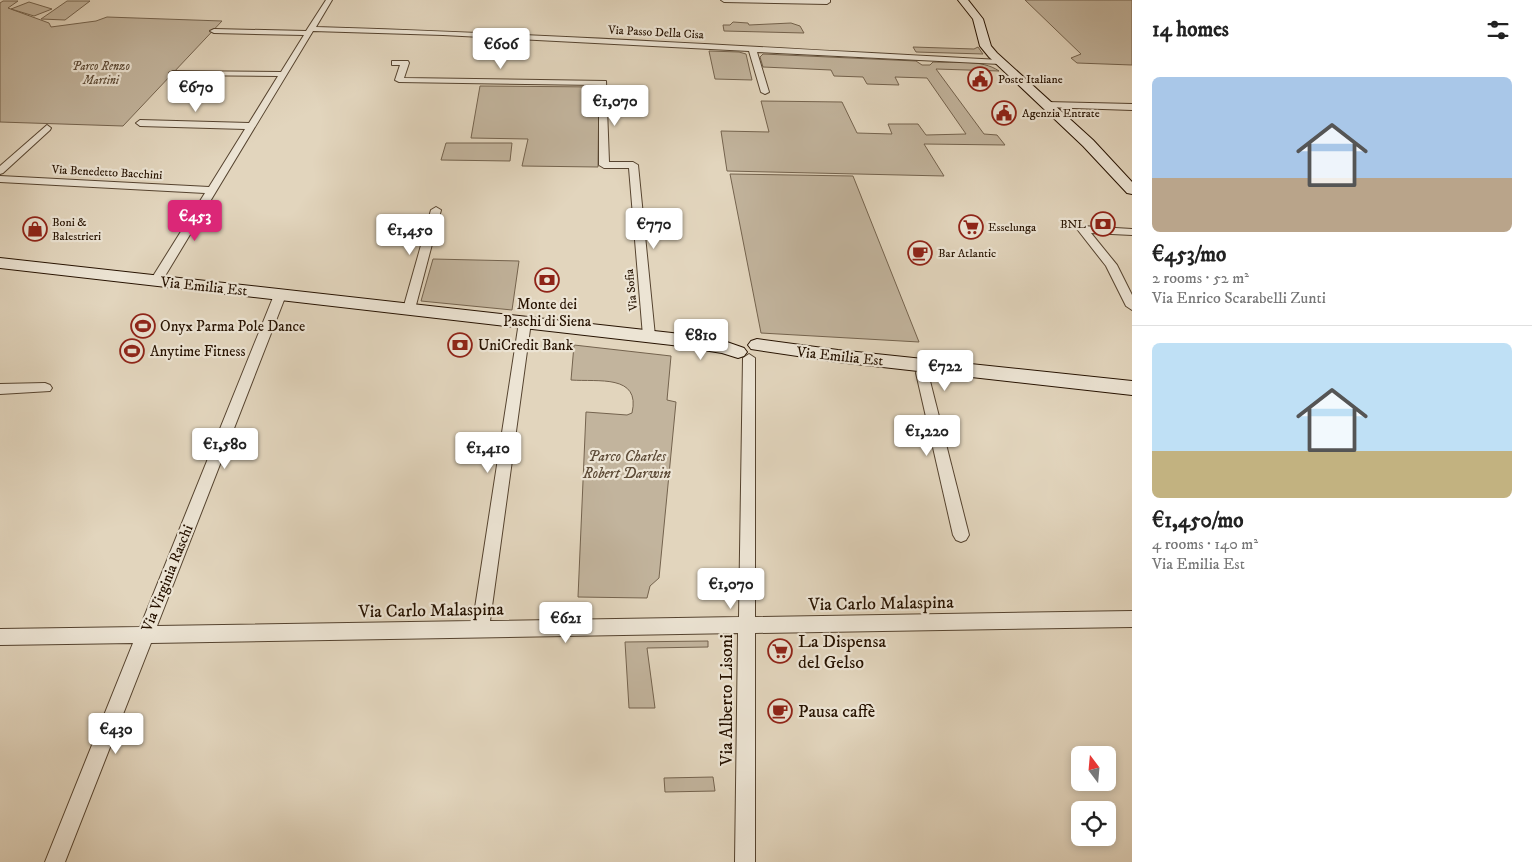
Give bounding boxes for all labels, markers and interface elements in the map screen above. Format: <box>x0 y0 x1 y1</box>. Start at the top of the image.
icon: filters <box>1484 16 1512 44</box>
text: 14 homes <box>1152 17 1229 43</box>
street label: Via Passo Della Cisa <box>607 22 705 43</box>
pin: €606 <box>471 28 531 70</box>
text: €606 <box>484 34 518 54</box>
park label: Parco Renzo Martini <box>72 59 130 88</box>
public building icon: Poste Italiane <box>967 66 993 92</box>
pin: €670 <box>166 70 226 113</box>
place label: Poste Italiane <box>998 72 1063 87</box>
text: €670 <box>179 77 213 97</box>
pin: €1,070 <box>574 84 656 127</box>
text: €1,070 <box>592 91 638 111</box>
public building icon: Agenzia Entrate <box>991 100 1017 126</box>
place label: Agenzia Entrate <box>1022 106 1100 121</box>
icon: home <box>1287 110 1377 200</box>
street label: Via Benedetto Bacchini <box>50 162 163 183</box>
pin: €453 <box>165 200 225 242</box>
text: €453 <box>179 206 211 226</box>
pin: €770 <box>624 208 684 250</box>
bank icon: BNL <box>1090 211 1116 237</box>
pin: €1,450 <box>369 214 451 256</box>
text: €770 <box>637 214 671 234</box>
supermarket icon: Esselunga <box>958 214 984 240</box>
place label: Boni & Balestrieri <box>52 215 101 244</box>
shop icon: Boni & Balestrieri <box>22 216 48 242</box>
place label: BNL <box>1060 217 1086 232</box>
text: €1,450 <box>387 220 433 240</box>
place label: Esselunga <box>988 220 1037 235</box>
cafe icon: Bar Atlantic <box>907 240 933 266</box>
text: €453/mo <box>1152 242 1226 268</box>
place label: Bar Atlantic <box>938 246 996 261</box>
bank icon: Monte dei Paschi di Siena <box>534 267 560 293</box>
street label: Via Sofia <box>622 267 641 313</box>
text: 2 rooms · 52 m² <box>1152 268 1249 288</box>
street label: Via Emilia Est <box>159 272 248 301</box>
text: Via Enrico Scarabelli Zunti <box>1152 288 1326 308</box>
place label: Monte dei Paschi di Siena <box>503 295 592 331</box>
sports icon: Onyx Parma Pole Dance <box>130 313 156 339</box>
place label: Onyx Parma Pole Dance <box>160 317 305 336</box>
pin: €810 <box>671 318 731 361</box>
text: €810 <box>685 325 717 345</box>
bank icon: UniCredit Bank <box>447 332 473 358</box>
place label: UniCredit Bank <box>478 336 574 355</box>
sports icon: Anytime Fitness <box>119 338 145 364</box>
place label: Anytime Fitness <box>150 342 246 361</box>
street label: Via Emilia Est <box>795 342 884 371</box>
pin: €722 <box>915 350 975 392</box>
text: €722 <box>928 356 962 376</box>
icon: home <box>1287 375 1377 465</box>
pin: €1,220 <box>886 414 968 457</box>
text: €1,220 <box>905 421 949 441</box>
pin: €1,580 <box>184 428 266 470</box>
pin: €1,410 <box>447 432 529 474</box>
text: €1,580 <box>203 434 247 454</box>
text: €1,410 <box>466 438 510 458</box>
park label: Parco Charles Robert Darwin <box>582 447 671 483</box>
text: €1,450/mo <box>1152 508 1243 534</box>
street label: Via Virginia Raschi <box>137 522 198 635</box>
text: 4 rooms · 140 m² <box>1152 534 1258 554</box>
text: Via Emilia Est <box>1152 554 1245 574</box>
pin: €1,070 <box>690 568 772 610</box>
text: €1,070 <box>708 574 754 594</box>
street label: Via Carlo Malaspina <box>807 592 954 616</box>
street label: Via Carlo Malaspina <box>357 599 504 623</box>
pin: €621 <box>536 602 596 644</box>
text: €621 <box>550 608 582 628</box>
place label: La Dispensa del Gelso <box>798 631 886 674</box>
street label: Via Alberto Lisoni <box>716 634 738 767</box>
supermarket icon: La Dispensa del Gelso <box>767 638 793 664</box>
cafe icon: Pausa caffè <box>767 698 793 724</box>
place label: Pausa caffè <box>798 701 875 723</box>
pin: €430 <box>86 712 146 755</box>
text: €430 <box>99 719 133 739</box>
north arrow <box>1071 746 1116 791</box>
map controls <box>1071 746 1116 846</box>
button: locate <box>1071 801 1116 846</box>

